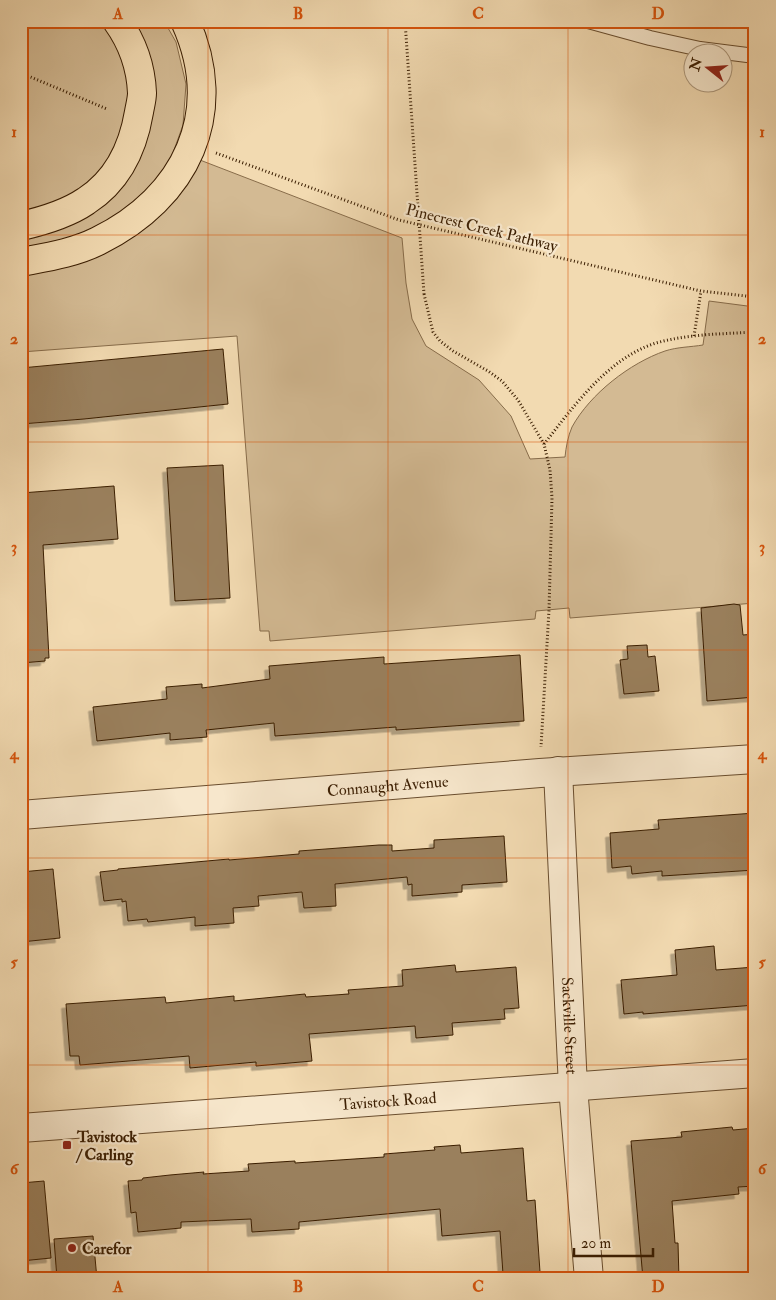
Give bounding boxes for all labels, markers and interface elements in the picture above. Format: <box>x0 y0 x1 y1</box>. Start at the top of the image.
text: A <box>112 4 124 24</box>
text: B <box>293 4 303 24</box>
text: C <box>472 4 484 24</box>
text: D <box>651 4 665 24</box>
north arrow <box>684 42 734 92</box>
text: N <box>686 55 706 74</box>
text: 1 <box>11 122 17 142</box>
text: 1 <box>759 122 765 142</box>
street label: Pinecrest Creek Pathway <box>404 199 561 257</box>
text: 2 <box>10 329 18 349</box>
text: 2 <box>758 329 766 349</box>
text: 3 <box>11 537 17 557</box>
text: 3 <box>759 537 765 557</box>
text: 4 <box>9 744 20 764</box>
text: 4 <box>757 744 768 764</box>
street label: Connaught Avenue <box>326 771 450 801</box>
text: 5 <box>10 952 18 972</box>
text: 5 <box>758 952 766 972</box>
street label: Sackville Street <box>557 977 581 1075</box>
street label: Tavistock Road <box>339 1088 437 1115</box>
place label: Tavistock / Carling <box>75 1127 137 1166</box>
marker: Tavistock / Carling <box>61 1139 73 1151</box>
text: 6 <box>10 1159 20 1179</box>
text: 6 <box>758 1159 768 1179</box>
scale bar <box>574 1225 652 1257</box>
text: 20 m <box>581 1234 611 1253</box>
place label: Carefor <box>82 1239 133 1259</box>
marker: Carefor <box>66 1242 78 1254</box>
text: A <box>112 1277 124 1297</box>
text: B <box>293 1277 303 1297</box>
text: C <box>472 1277 484 1297</box>
text: D <box>651 1277 665 1297</box>

